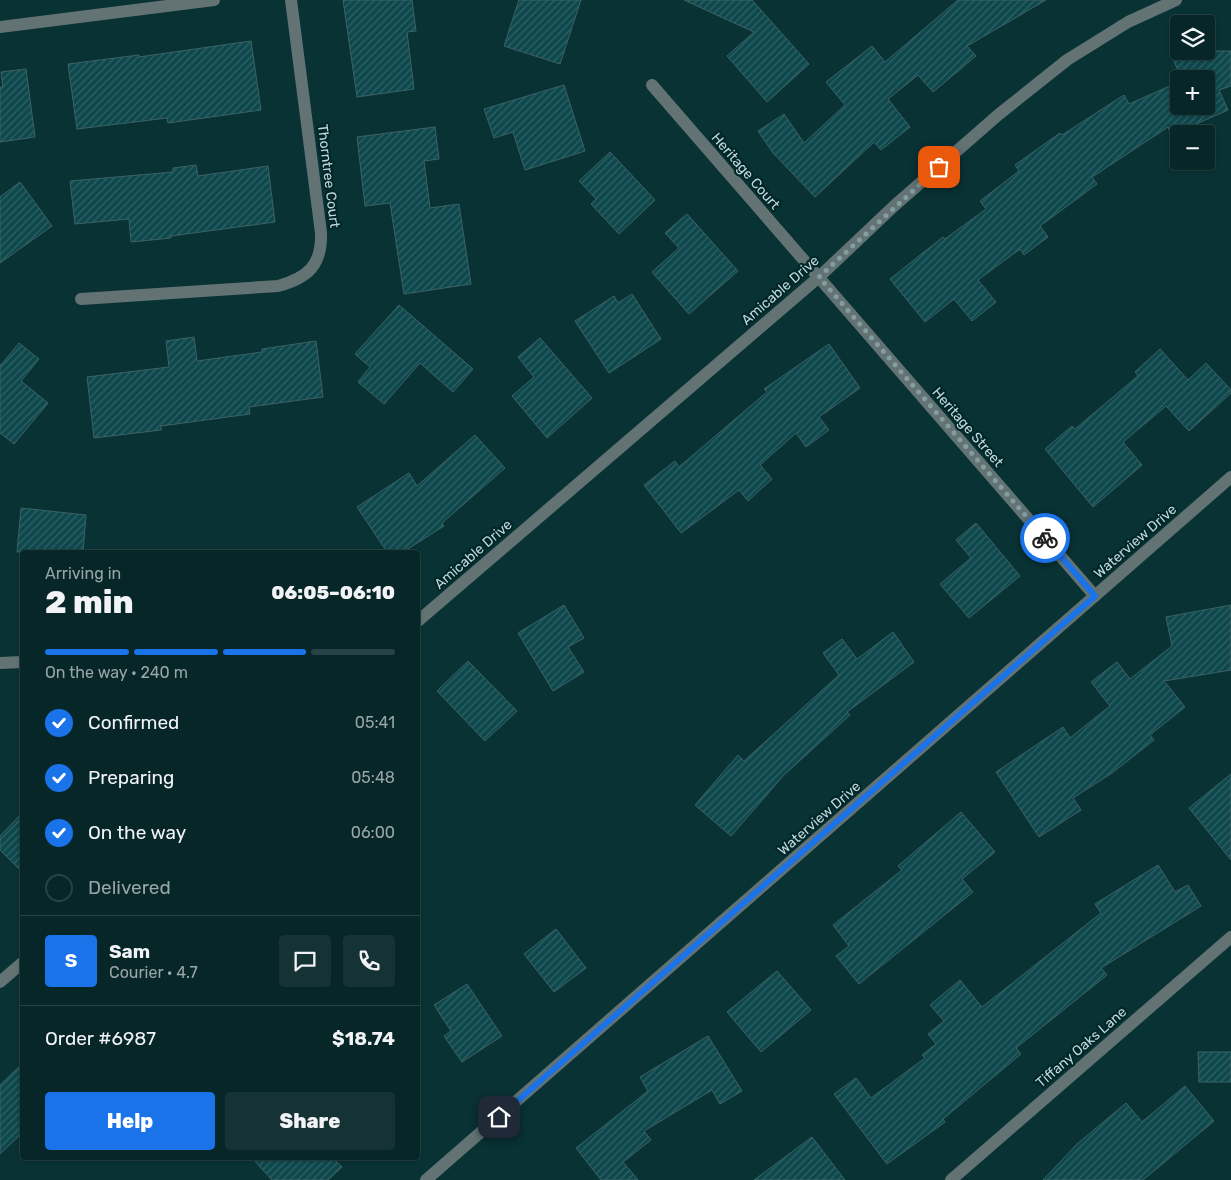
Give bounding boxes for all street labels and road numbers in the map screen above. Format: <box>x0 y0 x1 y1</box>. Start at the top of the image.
street label: Thorntree Court <box>314 123 343 229</box>
street label: Heritage Court <box>708 130 784 214</box>
street label: Amicable Drive <box>738 252 823 329</box>
street label: Heritage Street <box>928 384 1007 471</box>
street label: Waterview Drive <box>1090 501 1180 582</box>
street label: Amicable Drive <box>431 516 516 593</box>
street label: Waterview Drive <box>774 778 864 859</box>
street label: Tiffany Oaks Lane <box>1033 1003 1130 1091</box>

